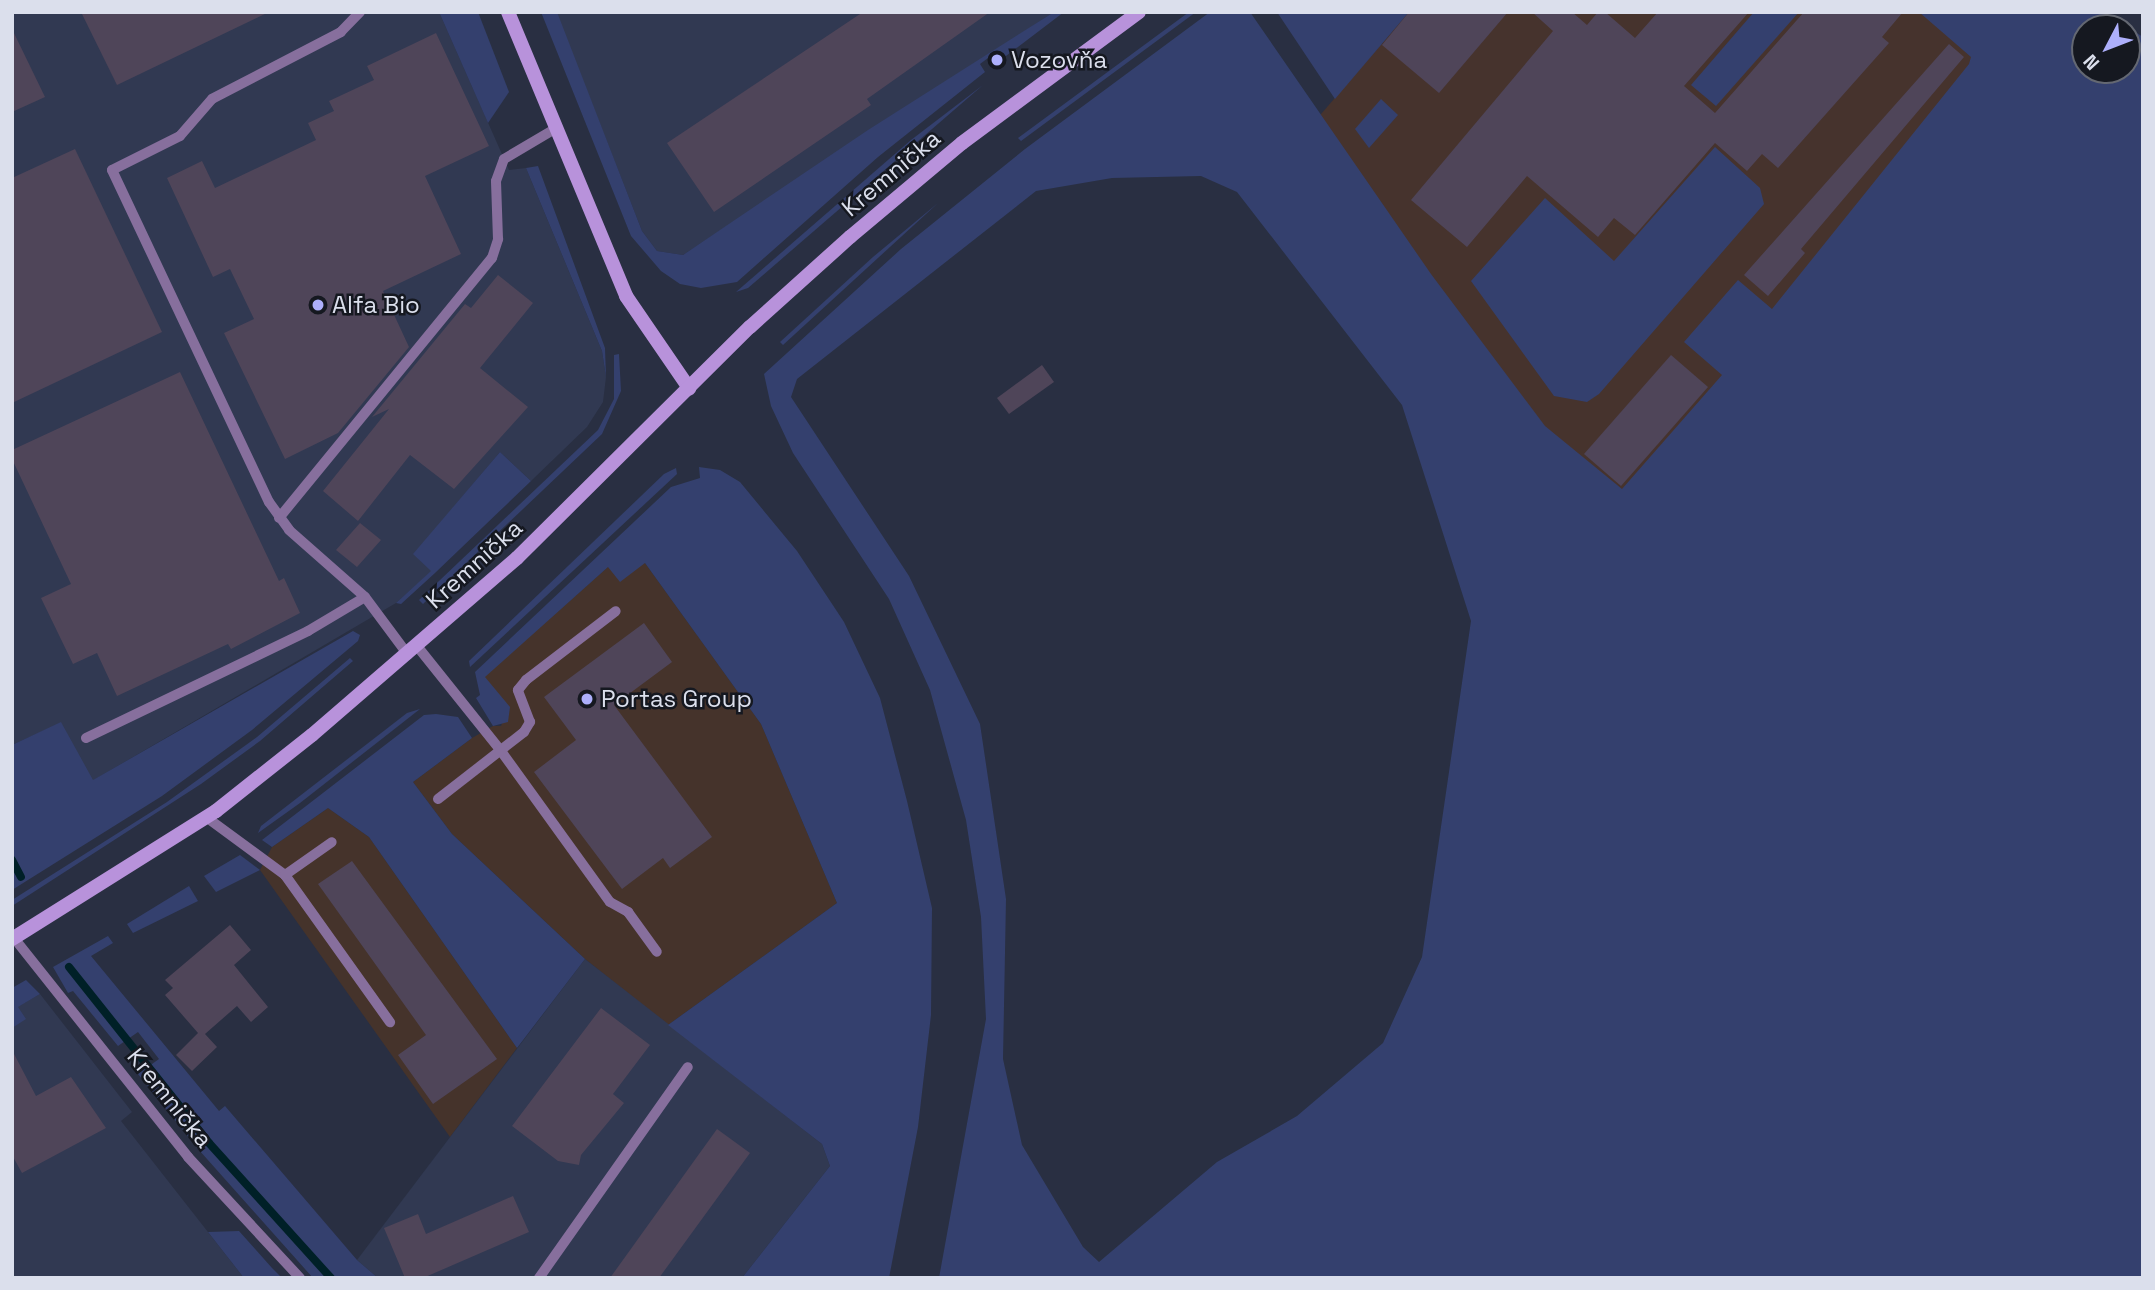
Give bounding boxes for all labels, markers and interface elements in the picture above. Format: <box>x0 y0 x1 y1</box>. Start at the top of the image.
north arrow <box>2071 14 2141 84</box>
place label: Vozovňa <box>1011 46 1107 74</box>
text: N <box>2078 49 2105 75</box>
marker: Vozovňa <box>989 52 1005 68</box>
street label: Kremnička <box>836 124 946 222</box>
place label: Alfa Bio <box>332 291 420 319</box>
marker: Alfa Bio <box>310 297 326 313</box>
street label: Kremnička <box>420 513 528 615</box>
place label: Portas Group <box>601 685 752 713</box>
marker: Portas Group <box>579 691 595 707</box>
street label: Kremnička <box>121 1043 219 1153</box>

